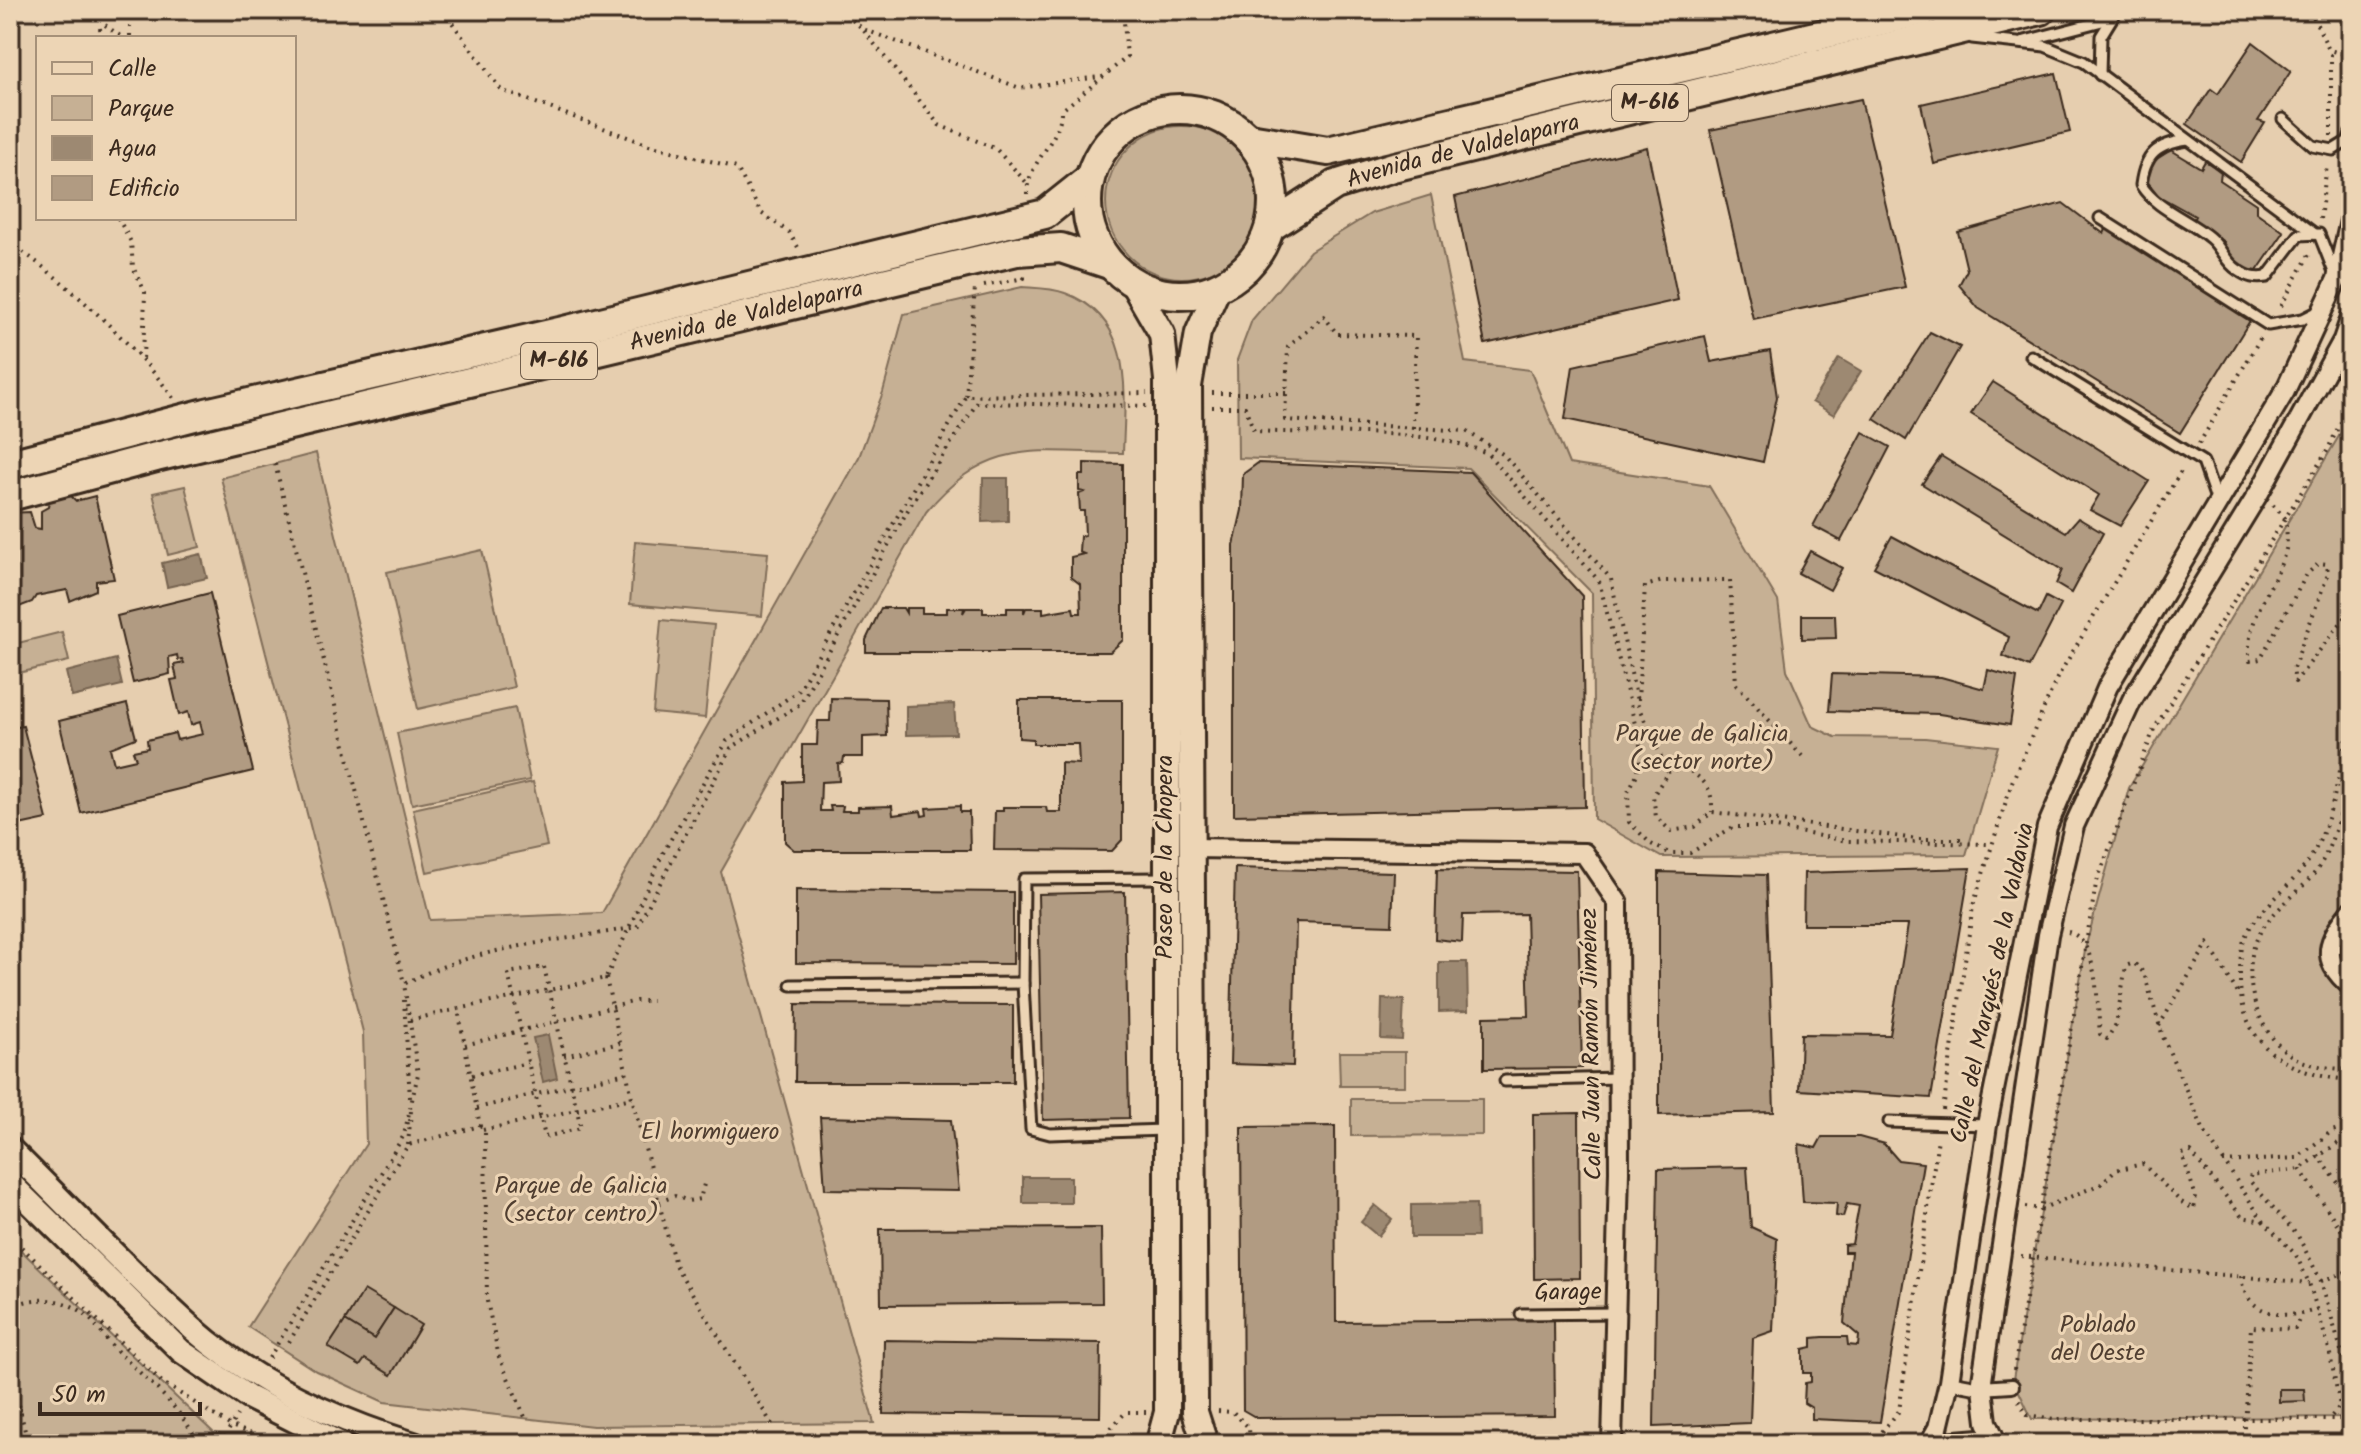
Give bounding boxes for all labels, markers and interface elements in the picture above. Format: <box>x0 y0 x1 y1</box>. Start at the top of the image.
legend <box>36 36 296 220</box>
text: Calle <box>108 50 156 89</box>
road number: M-616 <box>1612 85 1688 121</box>
text: Parque <box>108 90 174 129</box>
street label: Avenida de Valdelaparra <box>1342 103 1584 200</box>
text: Agua <box>108 130 157 169</box>
text: Edificio <box>108 170 180 209</box>
street label: Avenida de Valdelaparra <box>625 269 867 363</box>
road number: M-616 <box>521 343 597 379</box>
park label: Parque de Galicia (sector norte) <box>1615 715 1789 782</box>
street label: Paseo de la Chopera <box>1146 755 1185 959</box>
street label: Calle del Marqués de la Valdavia <box>1940 819 2046 1147</box>
street label: Calle Juan Ramón Jiménez <box>1570 907 1614 1181</box>
park label: El hormiguero <box>641 1113 779 1152</box>
park label: Parque de Galicia (sector centro) <box>494 1167 668 1234</box>
street label: Garage <box>1534 1273 1602 1313</box>
park label: Poblado del Oeste <box>2051 1306 2145 1373</box>
scale bar <box>40 1366 200 1416</box>
text: 50 m <box>52 1376 106 1415</box>

